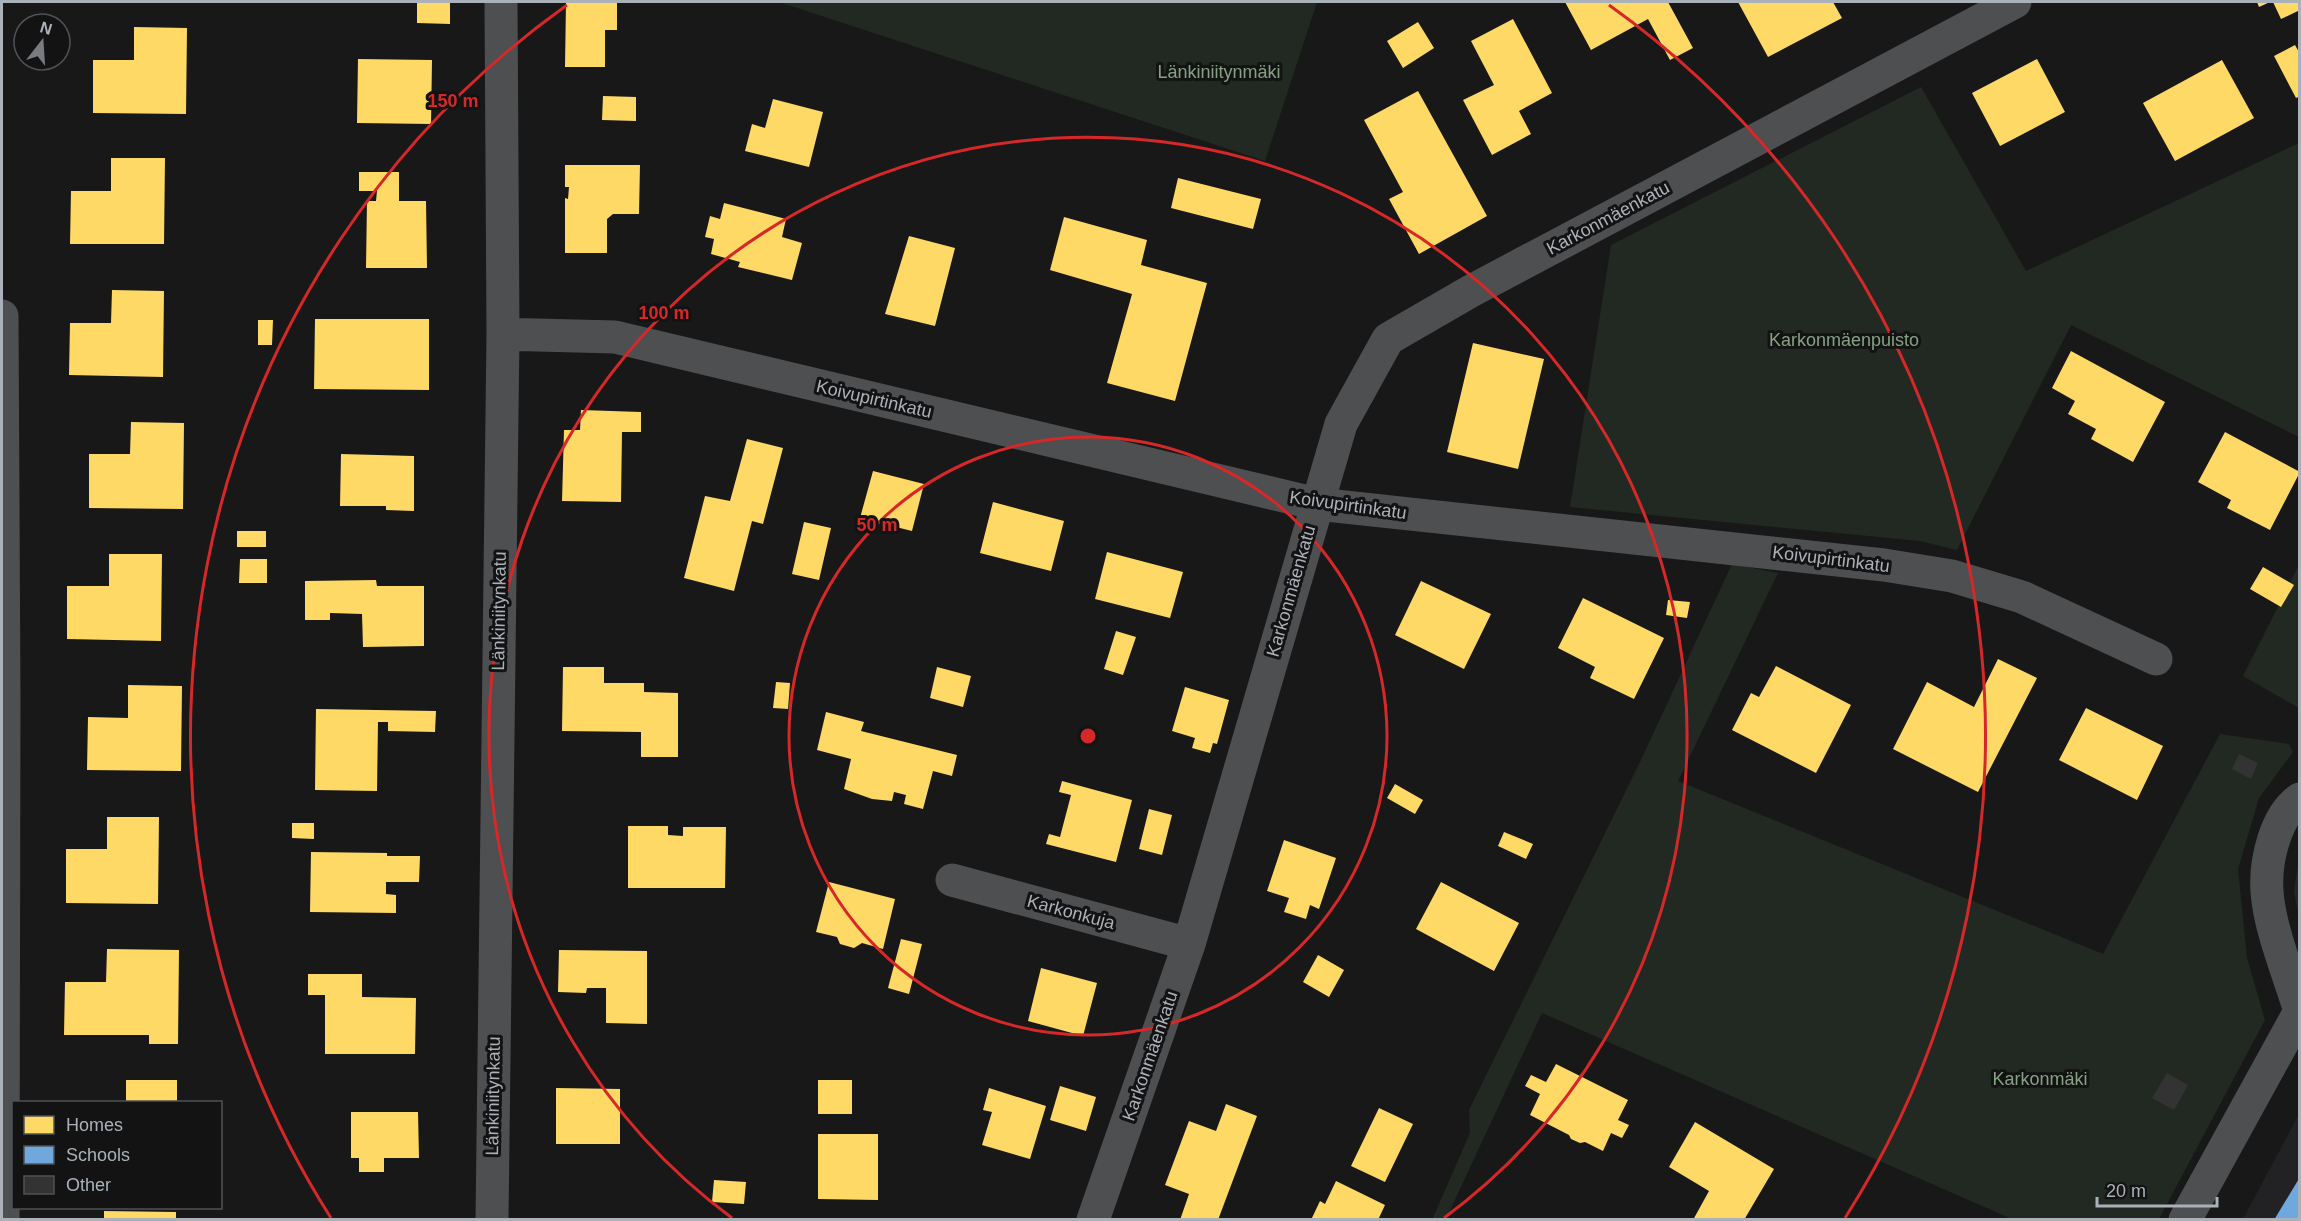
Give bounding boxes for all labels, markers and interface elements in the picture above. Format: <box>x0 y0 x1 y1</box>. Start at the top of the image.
north arrow <box>12 12 72 72</box>
text: N <box>38 18 54 38</box>
park label: Länkiniitynmäki <box>1157 62 1281 82</box>
text: 150 m <box>427 91 479 111</box>
street label: Karkonmäenkatu <box>1543 177 1673 259</box>
text: 100 m <box>638 303 690 323</box>
park label: Karkonmäenpuisto <box>1769 330 1919 350</box>
street label: Koivupirtinkatu <box>814 376 934 422</box>
street label: Koivupirtinkatu <box>1288 487 1408 523</box>
text: 50 m <box>856 515 898 535</box>
street label: Karkonmäenkatu <box>1263 523 1319 659</box>
street label: Koivupirtinkatu <box>1771 542 1891 576</box>
street label: Länkiniitynkatu <box>488 551 510 671</box>
centre of rings <box>1078 726 1098 746</box>
street label: Karkonkuja <box>1025 891 1118 934</box>
street label: Karkonmäenkatu <box>1118 988 1182 1124</box>
street label: Länkiniitynkatu <box>482 1036 504 1156</box>
park label: Karkonmäki <box>1992 1069 2088 1089</box>
legend <box>12 1101 222 1209</box>
text: Homes <box>66 1115 123 1135</box>
text: Schools <box>66 1145 130 1165</box>
scale bar <box>2097 1170 2217 1208</box>
text: Other <box>66 1175 111 1195</box>
text: 20 m <box>2106 1181 2146 1201</box>

